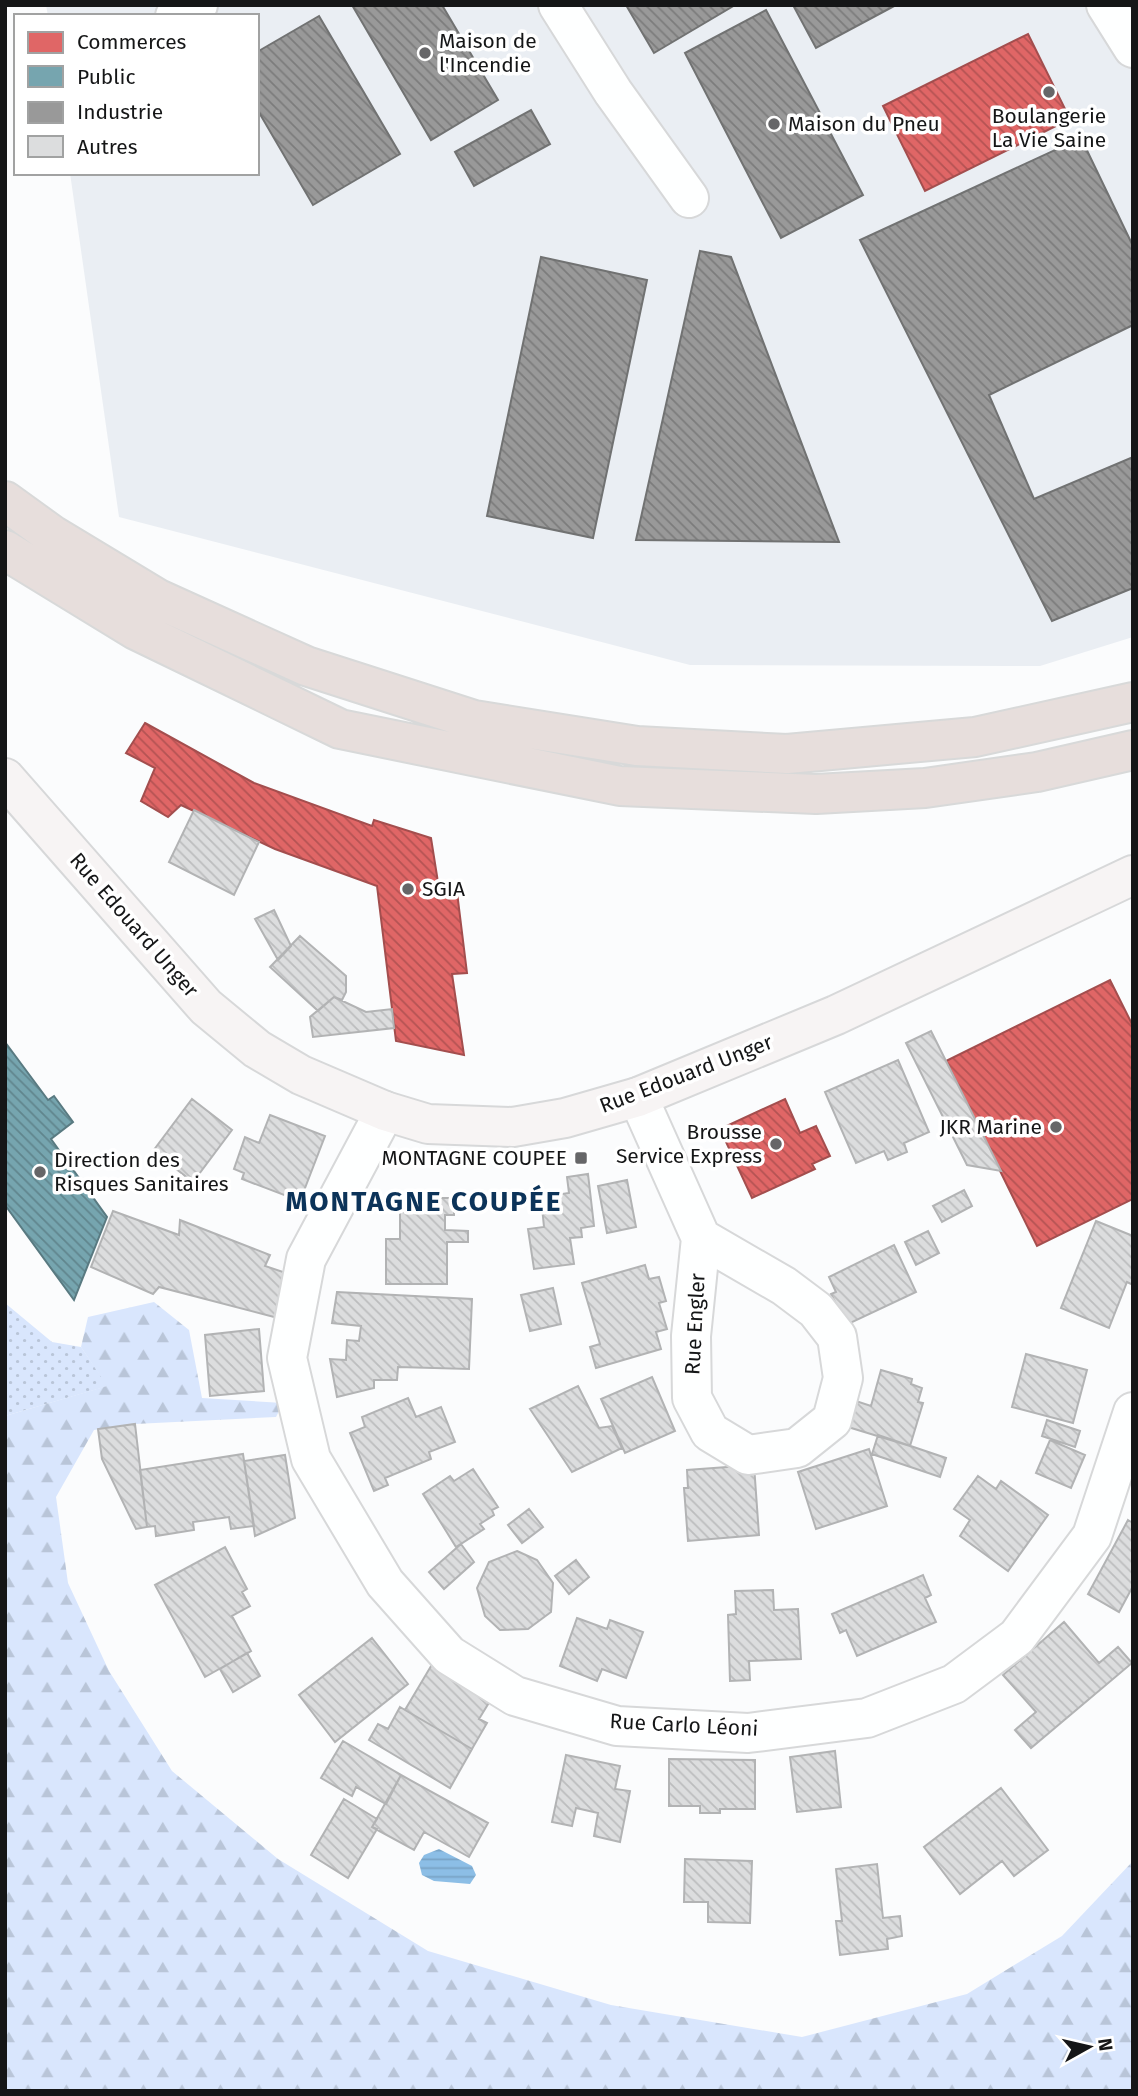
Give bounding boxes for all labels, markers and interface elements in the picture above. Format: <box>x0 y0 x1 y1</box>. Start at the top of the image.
legend <box>14 14 259 175</box>
place label: Maison de l'Incendie <box>439 28 537 78</box>
text: Commerces <box>77 29 187 55</box>
marker: Maison de l'Incendie <box>417 45 433 61</box>
text: Public <box>77 64 135 90</box>
marker: Boulangerie La Vie Saine <box>1041 84 1057 100</box>
text: Industrie <box>77 99 163 125</box>
place label: Boulangerie La Vie Saine <box>992 103 1106 153</box>
place label: Maison du Pneu <box>788 111 940 137</box>
marker: Maison du Pneu <box>766 116 782 132</box>
text: Autres <box>77 134 138 160</box>
street label: Rue Edouard Unger <box>64 847 204 1003</box>
place label: SGIA <box>422 876 465 902</box>
marker: SGIA <box>400 881 416 897</box>
street label: Rue Edouard Unger <box>596 1029 776 1119</box>
place label: JKR Marine <box>939 1114 1042 1140</box>
place label: Brousse Service Express <box>616 1119 762 1169</box>
marker: JKR Marine <box>1048 1119 1064 1135</box>
marker: Brousse Service Express <box>768 1136 784 1152</box>
place label: MONTAGNE COUPEE <box>382 1145 567 1171</box>
place label: Direction des Risques Sanitaires <box>54 1147 229 1197</box>
marker: MONTAGNE COUPEE <box>573 1150 589 1166</box>
marker: Direction des Risques Sanitaires <box>32 1164 48 1180</box>
district label: MONTAGNE COUPÉE <box>286 1184 562 1218</box>
street label: Rue Engler <box>679 1272 711 1376</box>
street label: Rue Carlo Léoni <box>609 1708 759 1742</box>
north arrow <box>1054 2012 1124 2082</box>
text: N <box>1093 2037 1118 2053</box>

